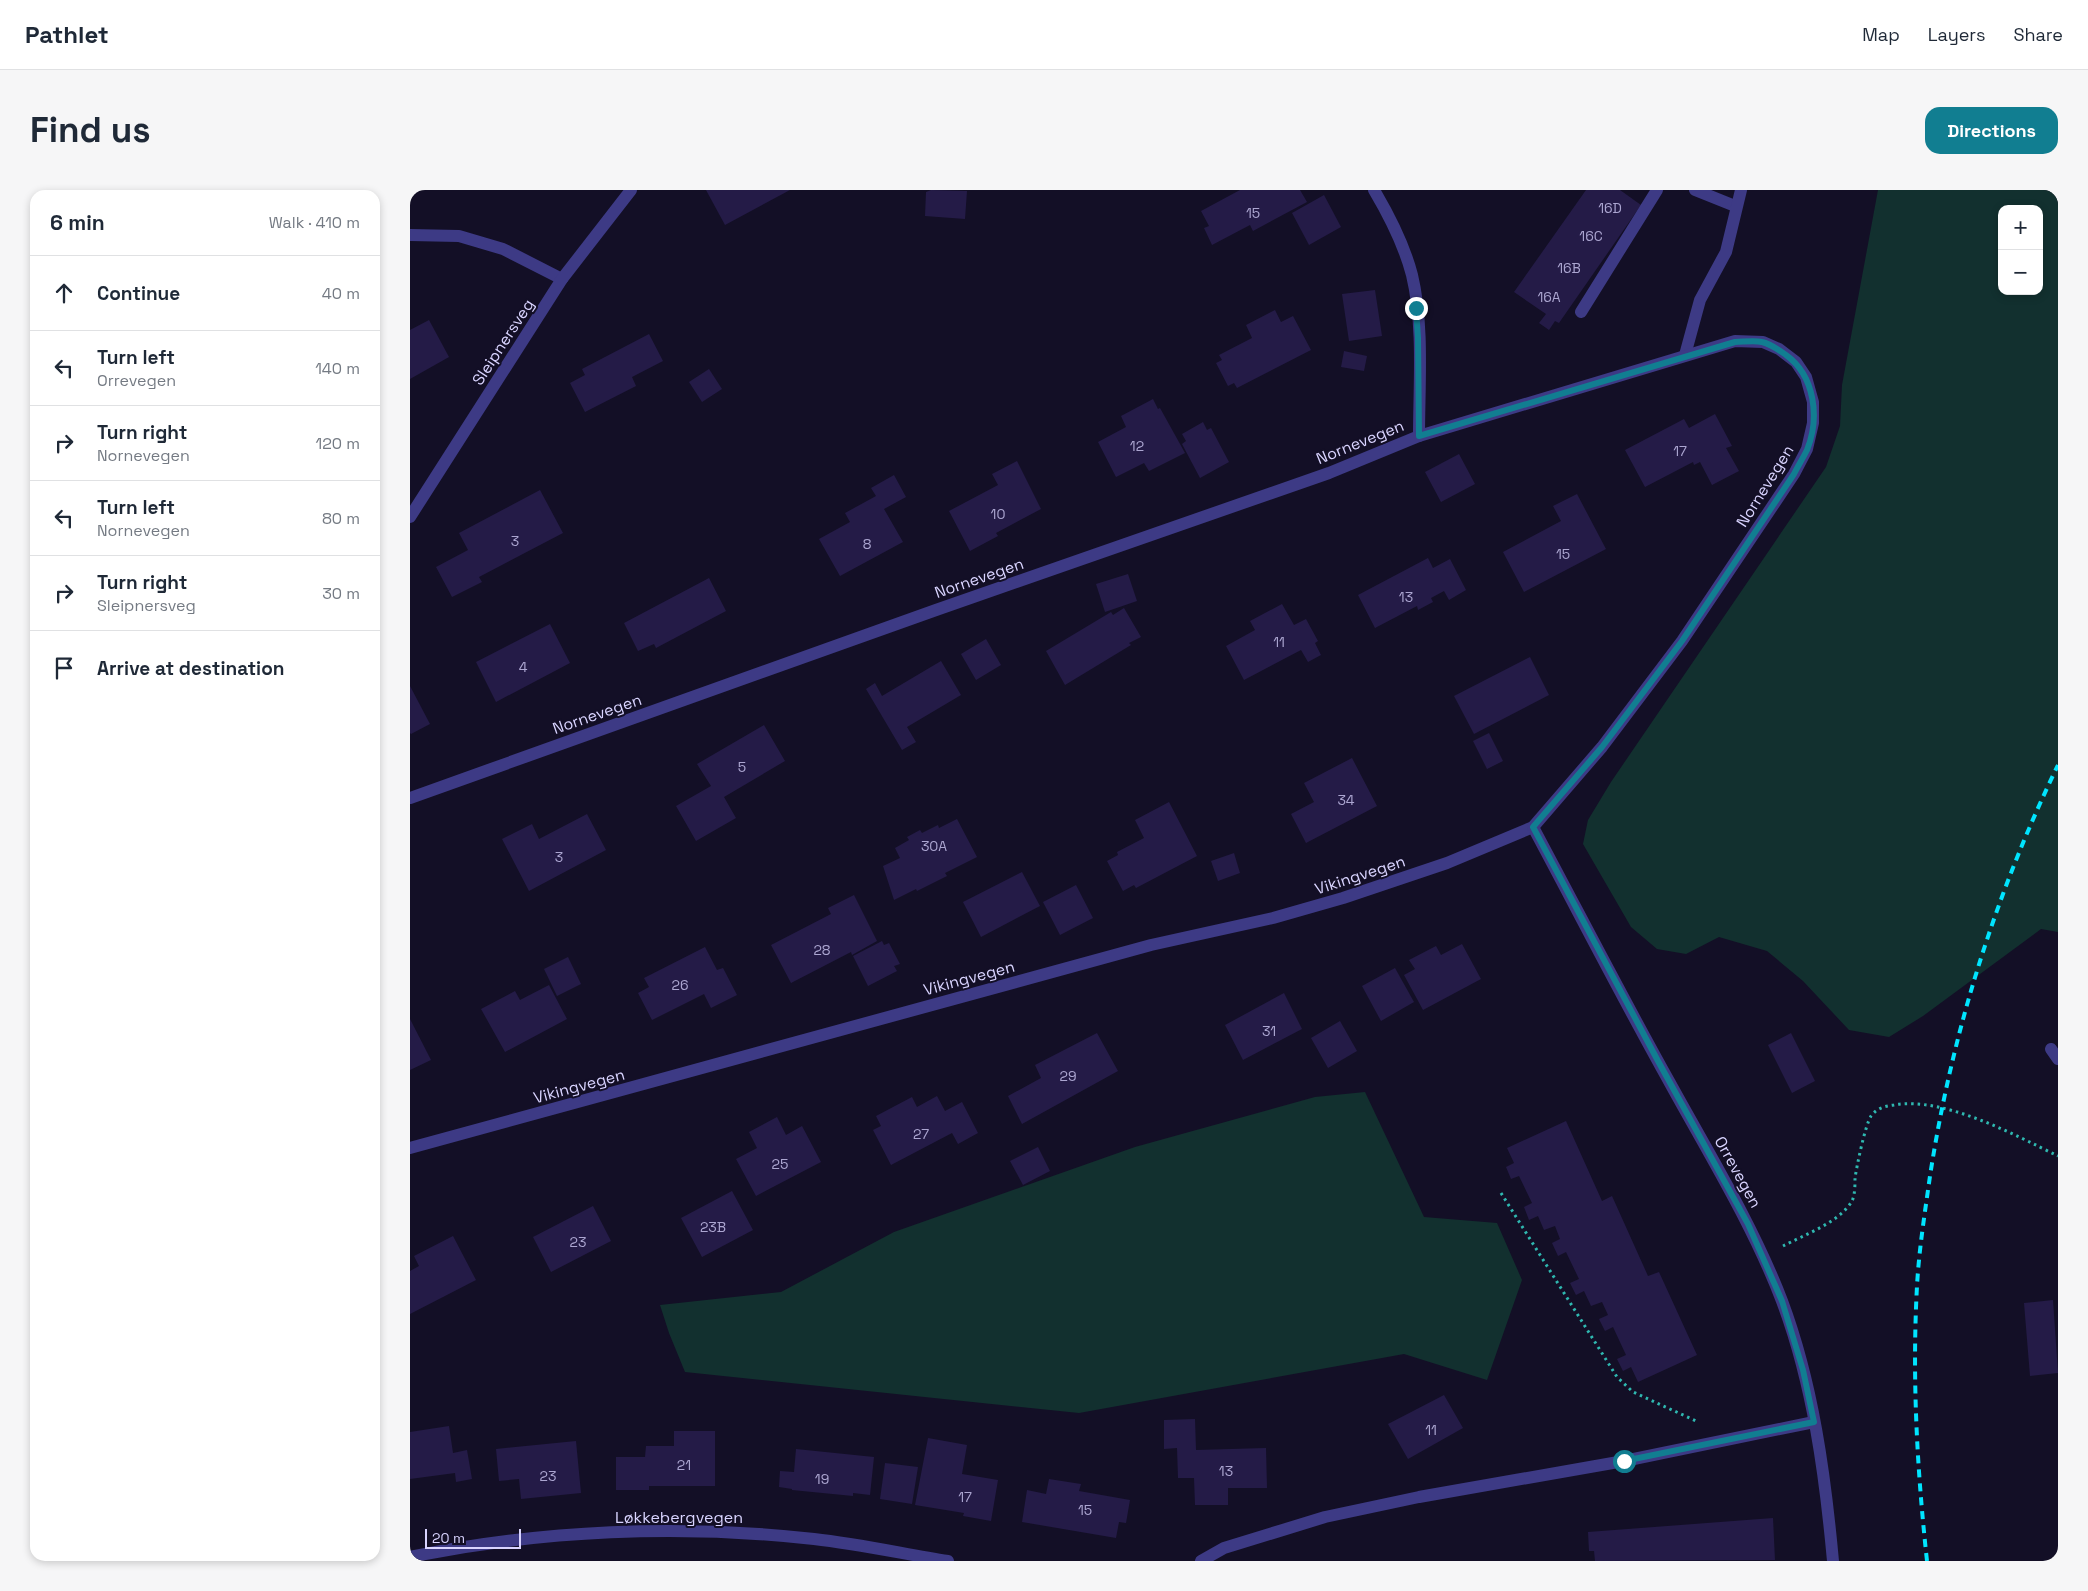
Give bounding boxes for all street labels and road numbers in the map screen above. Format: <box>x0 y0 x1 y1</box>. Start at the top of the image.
street label: Sleipnersveg <box>467 295 539 389</box>
street label: Nornevegen <box>1313 415 1407 469</box>
street label: Nornevegen <box>1731 441 1799 531</box>
street label: Nornevegen <box>932 553 1026 603</box>
street label: Nornevegen <box>550 689 644 739</box>
street label: Vikingvegen <box>1312 851 1408 899</box>
street label: Vikingvegen <box>921 956 1017 1000</box>
street label: Vikingvegen <box>531 1064 627 1108</box>
street label: Orrevegen <box>1710 1132 1766 1212</box>
street label: Løkkebergvegen <box>615 1507 743 1528</box>

